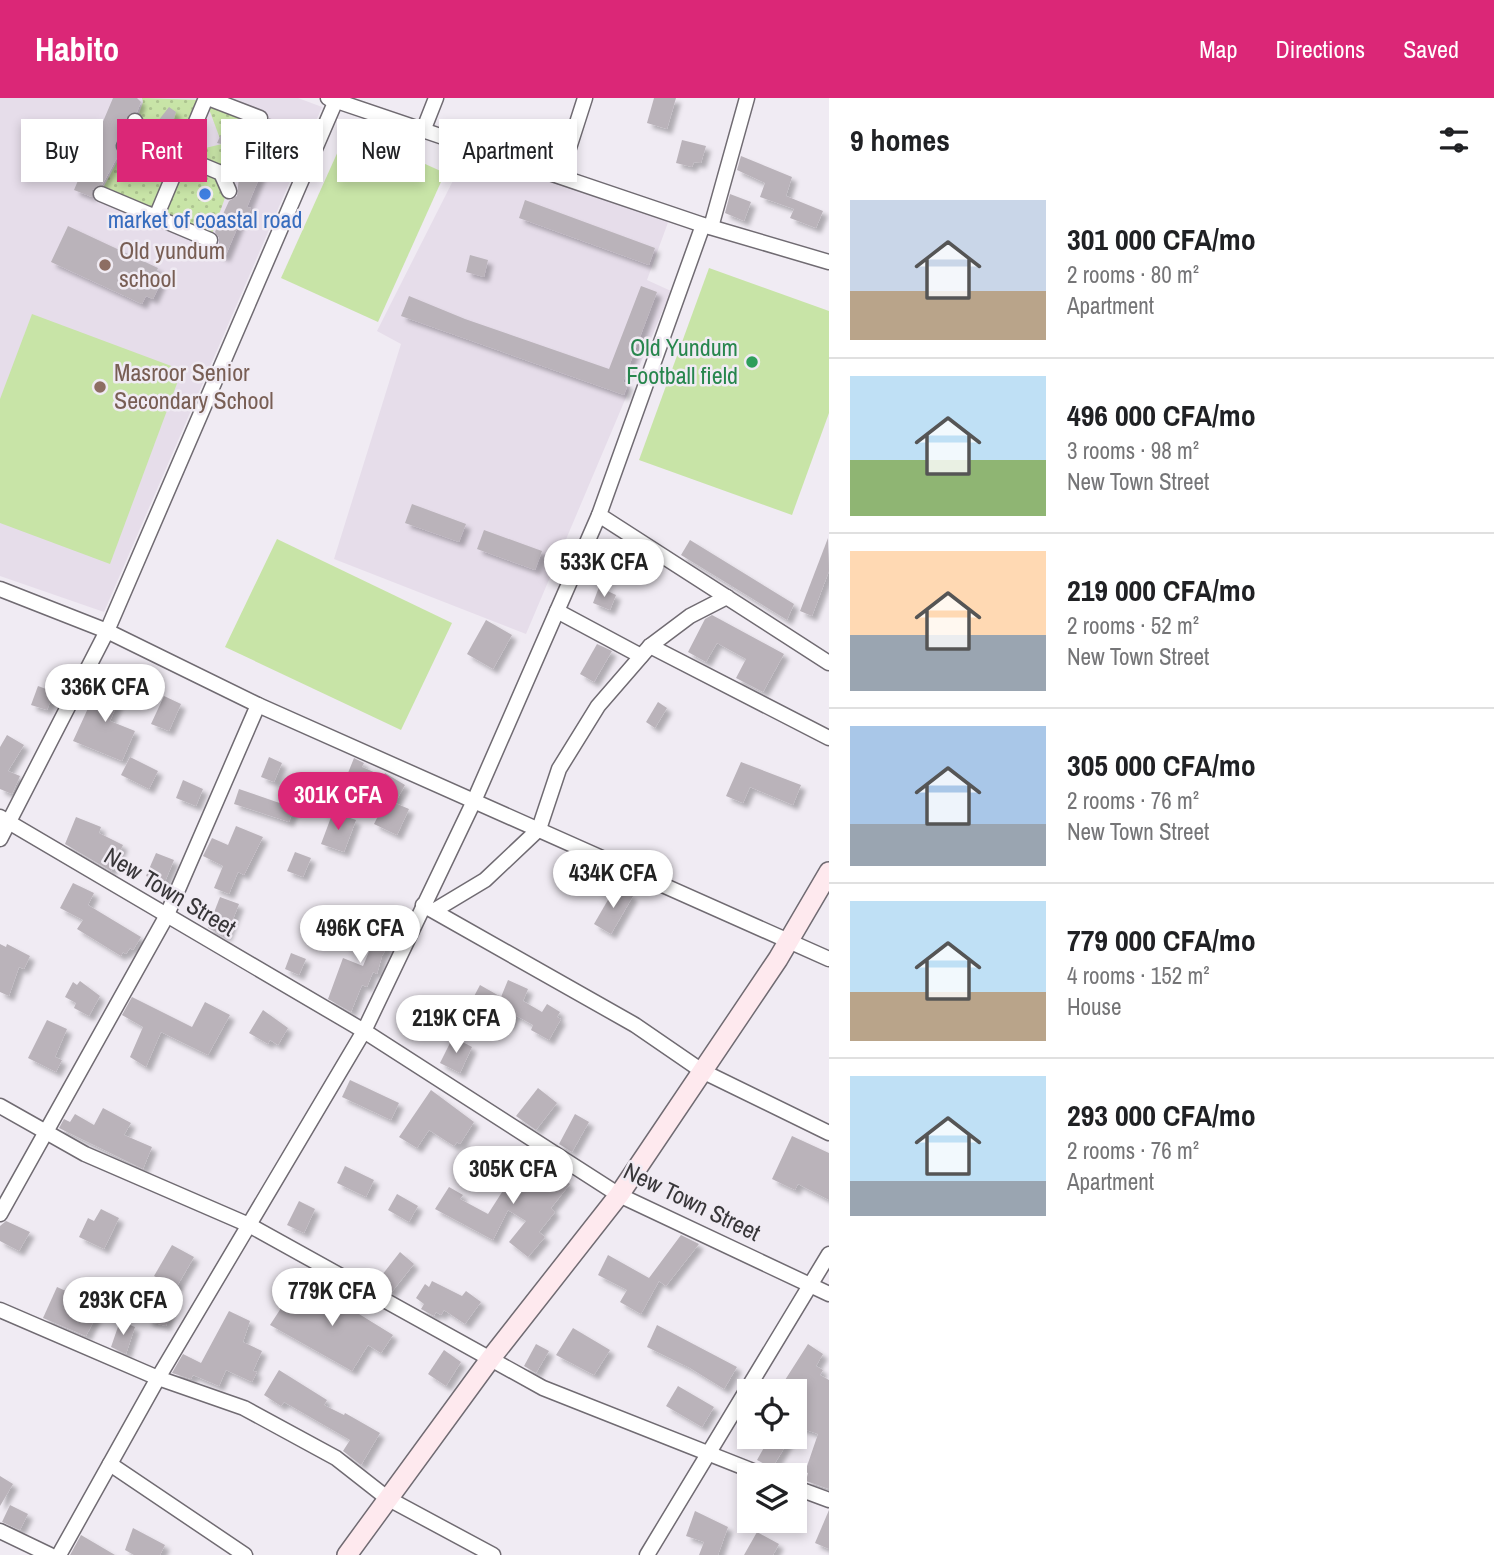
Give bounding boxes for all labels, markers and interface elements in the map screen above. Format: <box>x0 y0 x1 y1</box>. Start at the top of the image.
text: Habito <box>35 27 119 71</box>
text: Map <box>1199 33 1237 65</box>
text: Directions <box>1275 33 1365 65</box>
text: Saved <box>1403 33 1459 65</box>
chip: Buy <box>21 119 103 182</box>
chip: Rent <box>117 119 207 182</box>
chip: Filters <box>221 119 323 182</box>
chip: New <box>337 119 425 182</box>
chip: Apartment <box>439 119 577 182</box>
text: 9 homes <box>850 120 950 160</box>
icon: filters <box>1435 121 1473 159</box>
marker: market of coastal road <box>197 186 213 202</box>
place label: market of coastal road <box>108 203 302 235</box>
text: 301 000 CFA/mo <box>1067 219 1256 259</box>
icon: home <box>906 228 990 312</box>
place label: Old yundum school <box>119 234 225 294</box>
marker: Old yundum school <box>97 257 113 273</box>
text: 2 rooms · 80 m² <box>1067 259 1199 290</box>
text: Apartment <box>1067 290 1154 321</box>
place label: Old Yundum Football field <box>626 331 738 391</box>
marker: Old Yundum Football field <box>744 354 760 370</box>
place label: Masroor Senior Secondary School <box>114 356 274 416</box>
marker: Masroor Senior Secondary School <box>92 379 108 395</box>
text: 496 000 CFA/mo <box>1067 395 1256 435</box>
icon: home <box>906 404 990 488</box>
text: 3 rooms · 98 m² <box>1067 435 1199 466</box>
text: New Town Street <box>1067 466 1209 497</box>
pin: 533K CFA <box>532 540 676 599</box>
text: 533K CFA <box>560 546 648 577</box>
text: 219 000 CFA/mo <box>1067 570 1256 610</box>
icon: home <box>906 579 990 663</box>
text: 2 rooms · 52 m² <box>1067 610 1199 641</box>
text: New Town Street <box>1067 641 1209 672</box>
pin: 336K CFA <box>33 664 177 724</box>
text: 336K CFA <box>61 671 149 702</box>
text: 305 000 CFA/mo <box>1067 745 1256 785</box>
icon: home <box>906 754 990 838</box>
pin: 301K CFA <box>266 772 410 832</box>
text: 301K CFA <box>294 779 382 810</box>
text: 2 rooms · 76 m² <box>1067 785 1199 816</box>
text: New Town Street <box>1067 816 1209 847</box>
street label: New Town Street <box>99 839 243 943</box>
pin: 434K CFA <box>541 850 685 910</box>
text: 434K CFA <box>569 857 657 888</box>
pin: 496K CFA <box>288 906 432 965</box>
text: 496K CFA <box>316 912 404 943</box>
text: 779 000 CFA/mo <box>1067 920 1256 960</box>
icon: home <box>906 929 990 1013</box>
text: 4 rooms · 152 m² <box>1067 960 1210 991</box>
text: House <box>1067 991 1122 1022</box>
pin: 219K CFA <box>384 996 528 1055</box>
text: 219K CFA <box>412 1002 500 1033</box>
text: 293 000 CFA/mo <box>1067 1095 1256 1135</box>
icon: home <box>906 1104 990 1188</box>
text: 2 rooms · 76 m² <box>1067 1135 1199 1166</box>
pin: 305K CFA <box>441 1146 585 1206</box>
text: 305K CFA <box>469 1153 557 1184</box>
street label: New Town Street <box>619 1154 767 1248</box>
text: Apartment <box>1067 1166 1154 1197</box>
pin: 779K CFA <box>260 1268 404 1328</box>
text: 779K CFA <box>288 1275 376 1306</box>
pin: 293K CFA <box>51 1278 195 1337</box>
text: 293K CFA <box>79 1284 167 1315</box>
map controls <box>737 1379 807 1533</box>
button: locate <box>737 1379 807 1449</box>
button: layers <box>737 1463 807 1533</box>

